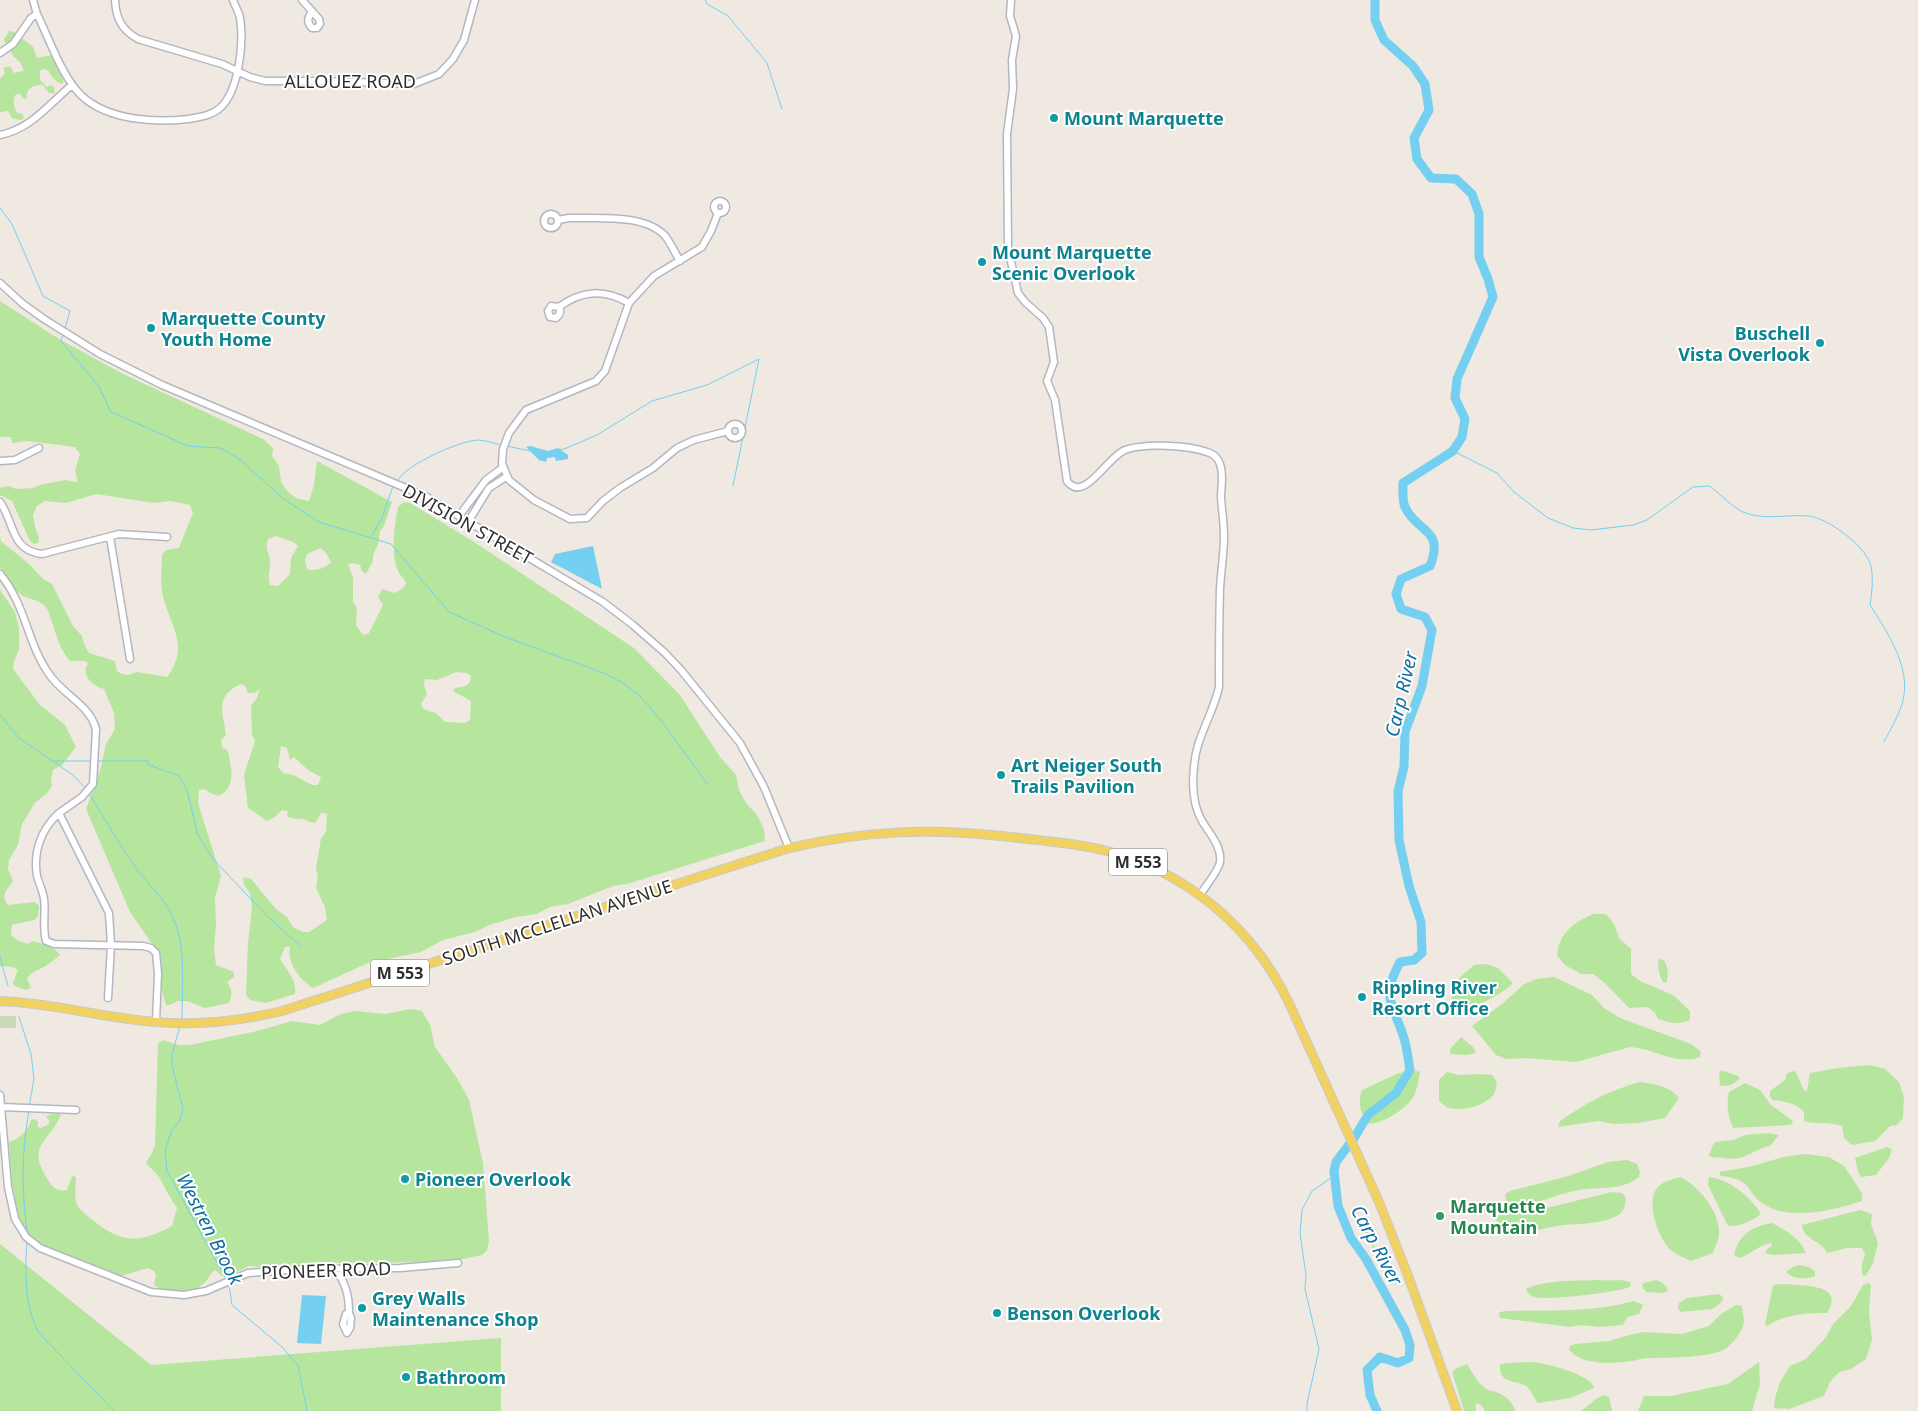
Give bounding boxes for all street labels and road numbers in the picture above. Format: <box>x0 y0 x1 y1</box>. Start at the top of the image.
street label: ALLOUEZ ROAD <box>284 69 416 93</box>
street label: DIVISION STREET <box>398 478 538 570</box>
road number: M 553 <box>1109 849 1167 876</box>
street label: SOUTH MCCLELLAN AVENUE <box>439 873 675 971</box>
road number: M 553 <box>371 960 429 986</box>
street label: PIONEER ROAD <box>261 1256 391 1284</box>

